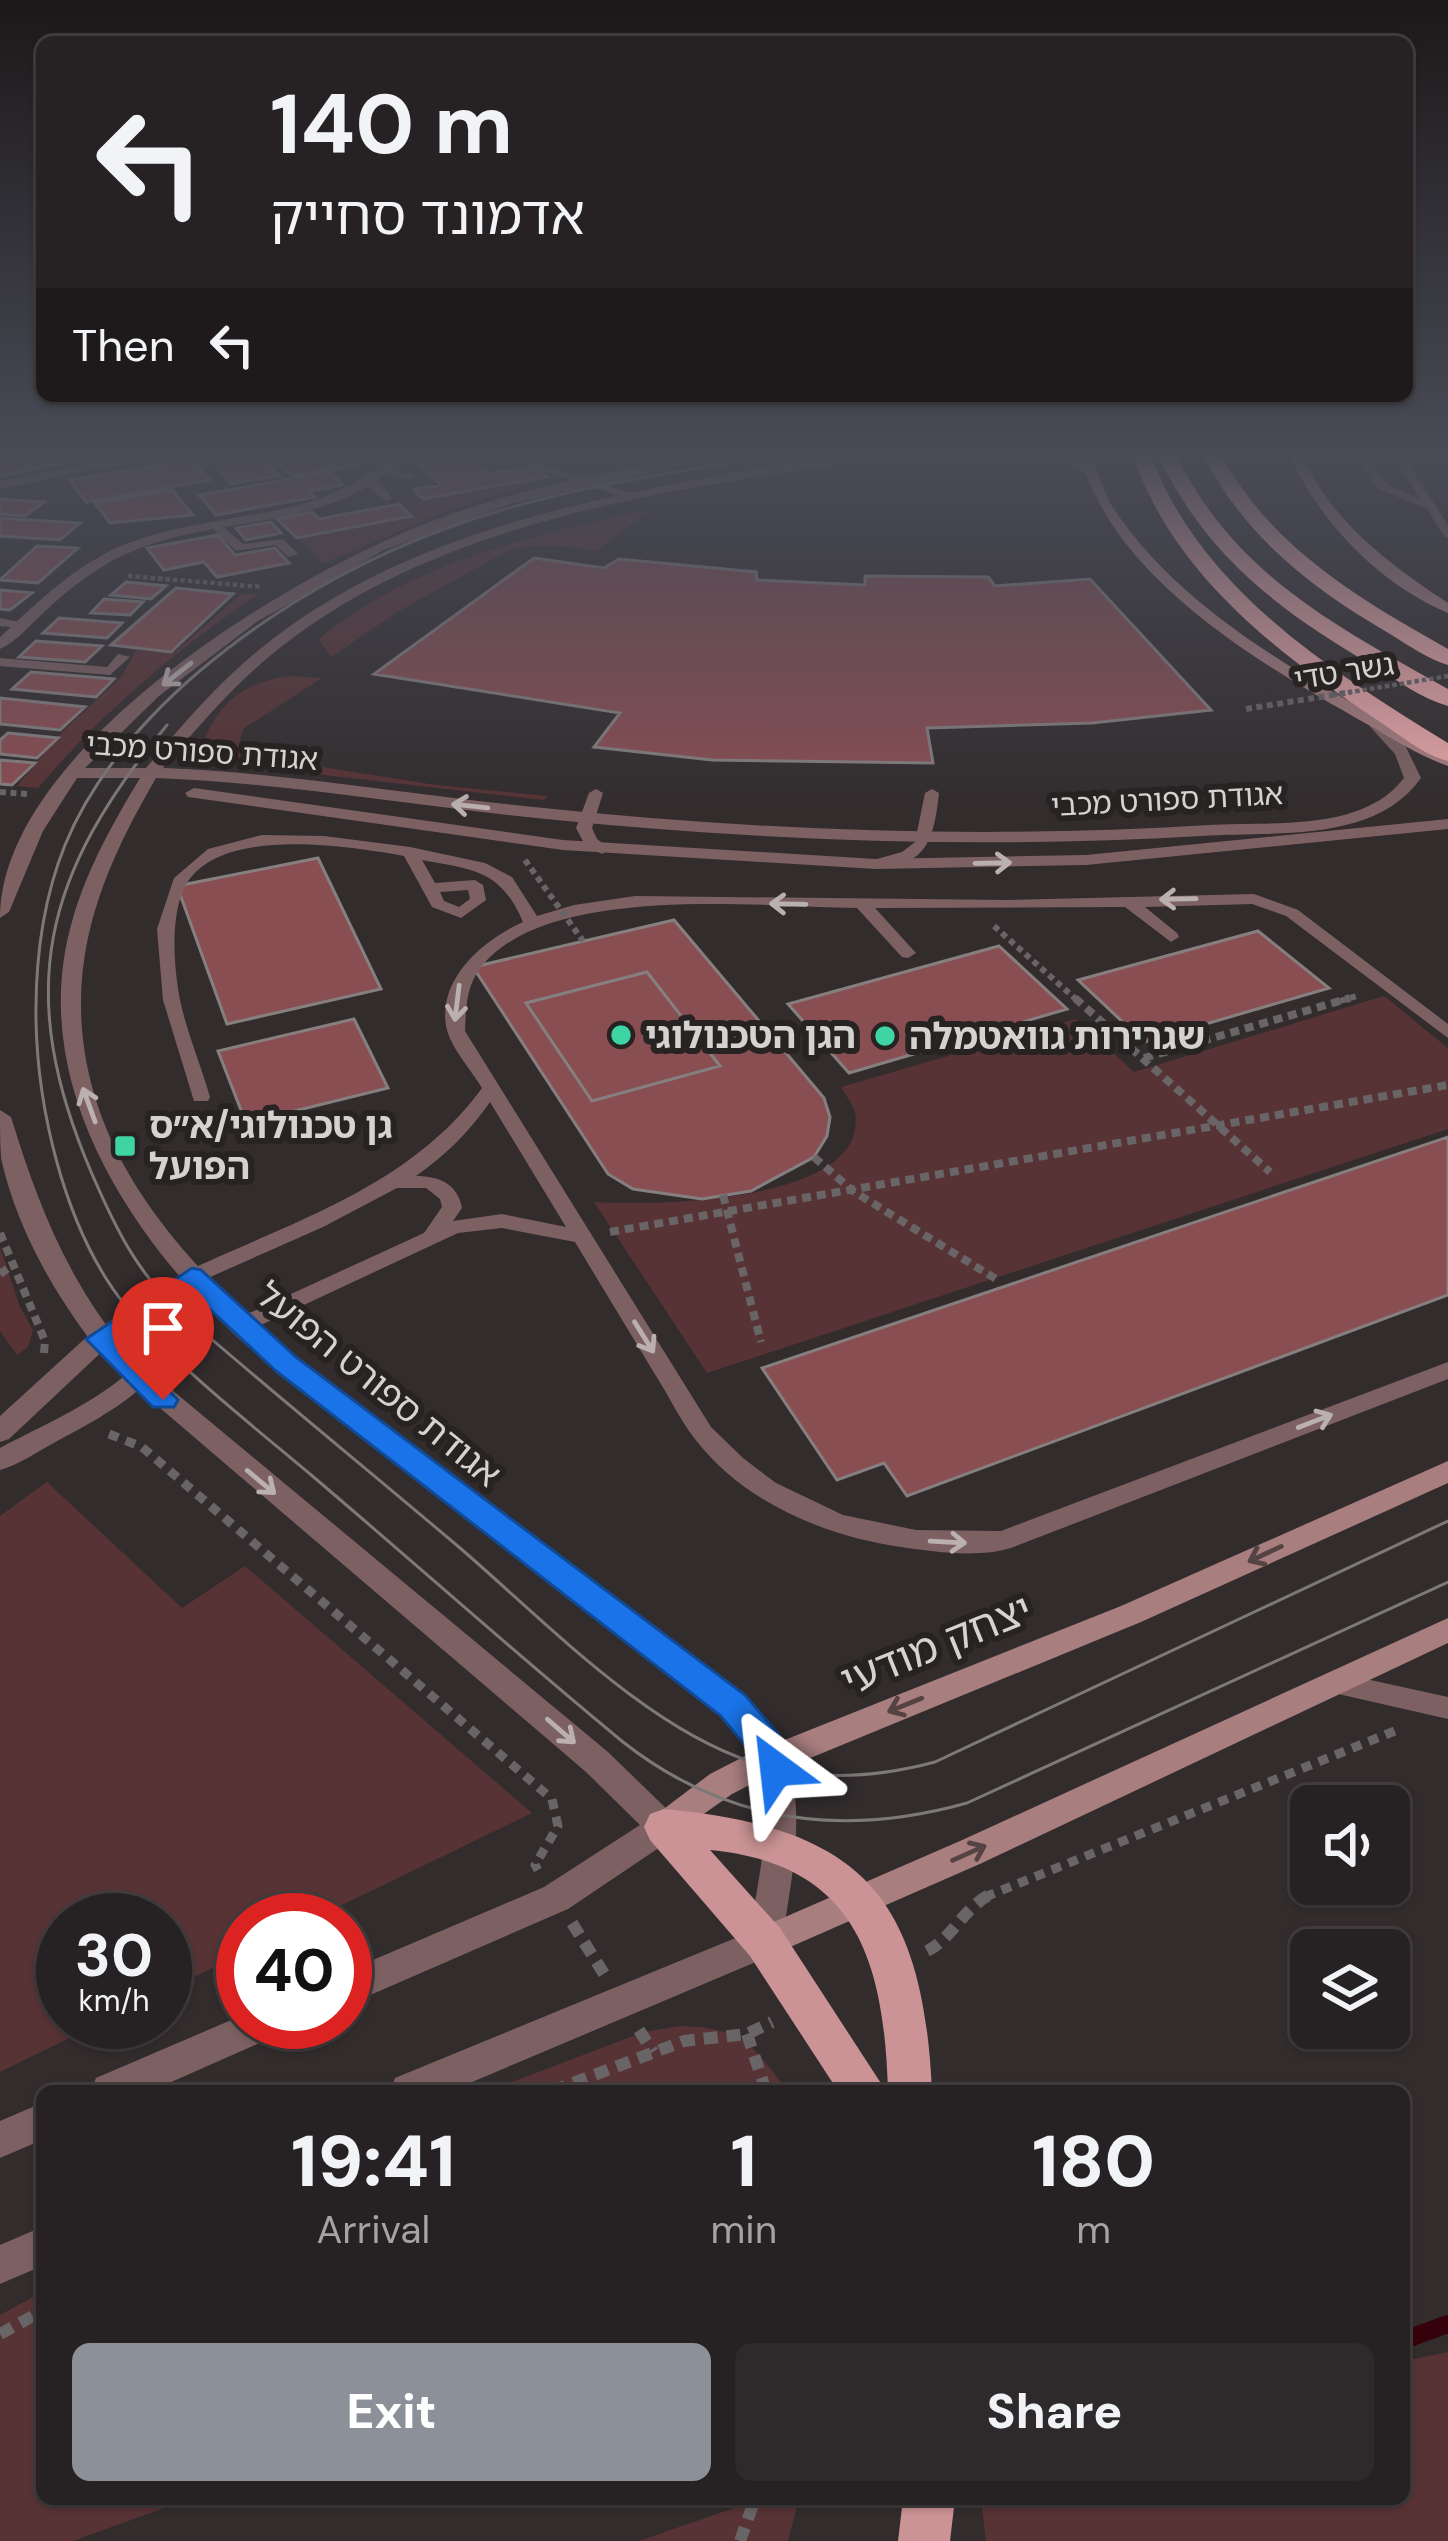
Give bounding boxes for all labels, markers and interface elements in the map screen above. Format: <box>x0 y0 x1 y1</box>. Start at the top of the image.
text: 140 m <box>270 70 513 179</box>
icon: left <box>72 84 228 240</box>
text: אדמונד סחייק <box>270 180 585 251</box>
icon: left <box>199 312 265 378</box>
text: Then <box>72 316 175 375</box>
street label: גשר טדי <box>1291 644 1397 699</box>
one-way arrow <box>161 660 193 687</box>
street label: אגודת ספורט מכבי <box>85 724 319 779</box>
street label: אגודת ספורט מכבי <box>1050 774 1284 825</box>
one-way arrow <box>451 794 490 817</box>
one-way arrow <box>973 852 1012 875</box>
one-way arrow <box>1159 888 1198 911</box>
one-way arrow <box>769 892 808 915</box>
one-way arrow <box>446 982 468 1021</box>
place label: הגן הטכנולוגי <box>645 1012 856 1059</box>
place label: שגרירות גוואטמלה <box>909 1013 1205 1060</box>
marker: הגן הטכנולוגי <box>608 1022 634 1048</box>
marker: שגרירות גוואטמלה <box>872 1023 898 1049</box>
one-way arrow <box>77 1088 98 1125</box>
place label: גן טכנולוגי/א״ס הפועל <box>149 1102 393 1190</box>
marker: גן טכנולוגי/א״ס הפועל <box>112 1133 138 1159</box>
street label: אגודת ספורט הפועל <box>247 1271 511 1497</box>
pin <box>112 1277 214 1400</box>
icon: arrive <box>130 1295 196 1361</box>
one-way arrow <box>632 1319 656 1353</box>
one-way arrow <box>1296 1408 1333 1430</box>
one-way arrow <box>245 1467 276 1495</box>
one-way arrow <box>928 1530 967 1553</box>
one-way arrow <box>1248 1544 1284 1566</box>
street label: יצחק מודעי <box>832 1581 1040 1708</box>
one-way arrow <box>888 1696 925 1717</box>
position arrow <box>713 1706 839 1832</box>
one-way arrow <box>545 1717 576 1745</box>
map controls <box>1290 1785 1410 2049</box>
button: sound <box>1290 1785 1410 1905</box>
one-way arrow <box>950 1840 986 1862</box>
speed limit sign: 40 <box>216 1893 372 2049</box>
text: 30 <box>75 1916 153 1995</box>
button: layers <box>1290 1929 1410 2049</box>
text: km/h <box>79 1981 149 2020</box>
text: 19:41 <box>291 2115 456 2208</box>
text: 1 <box>731 2115 757 2208</box>
text: 180 <box>1032 2115 1155 2208</box>
text: Arrival <box>316 2204 430 2255</box>
text: min <box>711 2204 777 2255</box>
text: m <box>1076 2204 1111 2255</box>
button: Exit <box>72 2343 711 2481</box>
button: Share <box>735 2343 1374 2481</box>

